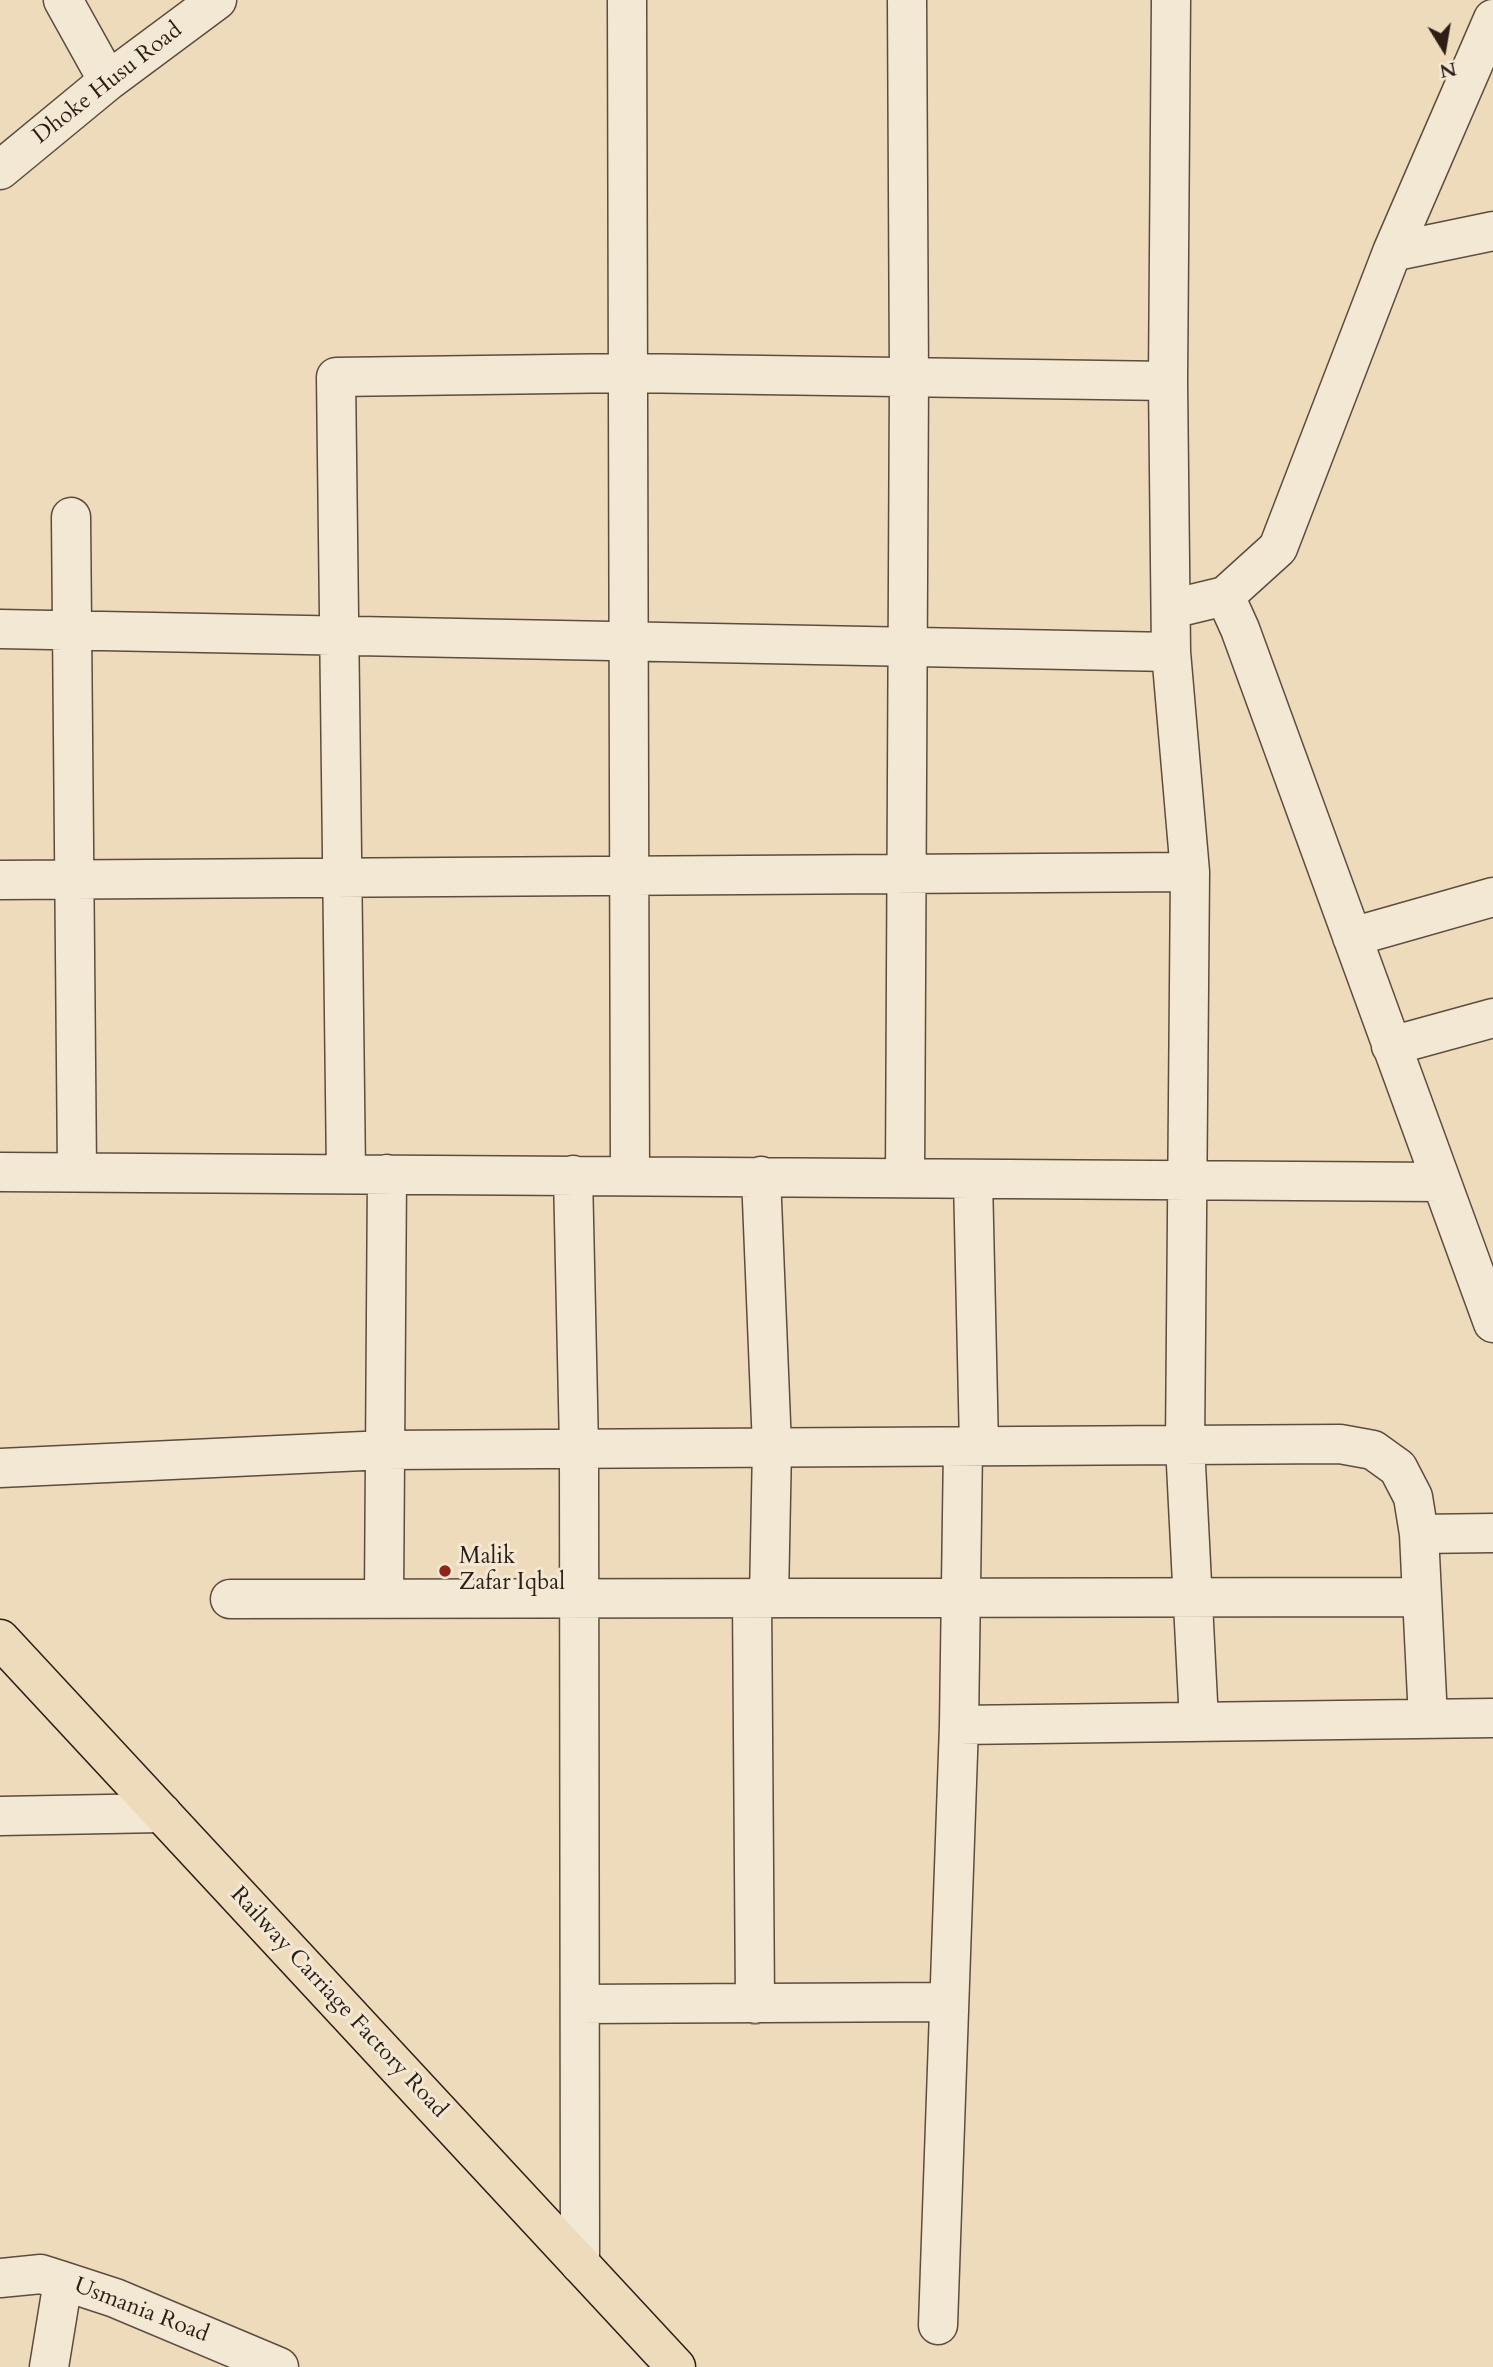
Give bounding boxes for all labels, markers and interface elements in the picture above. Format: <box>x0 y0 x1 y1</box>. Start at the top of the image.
north arrow <box>1409 14 1479 84</box>
street label: Dhoke Husu Road <box>28 17 188 151</box>
text: N <box>1437 55 1459 84</box>
place label: Malik Zafar Iqbal <box>459 1544 565 1598</box>
marker: Malik Zafar Iqbal <box>437 1563 453 1579</box>
street label: Railway Carriage Factory Road <box>224 1882 452 2124</box>
street label: Usmania Road <box>70 2273 212 2349</box>

